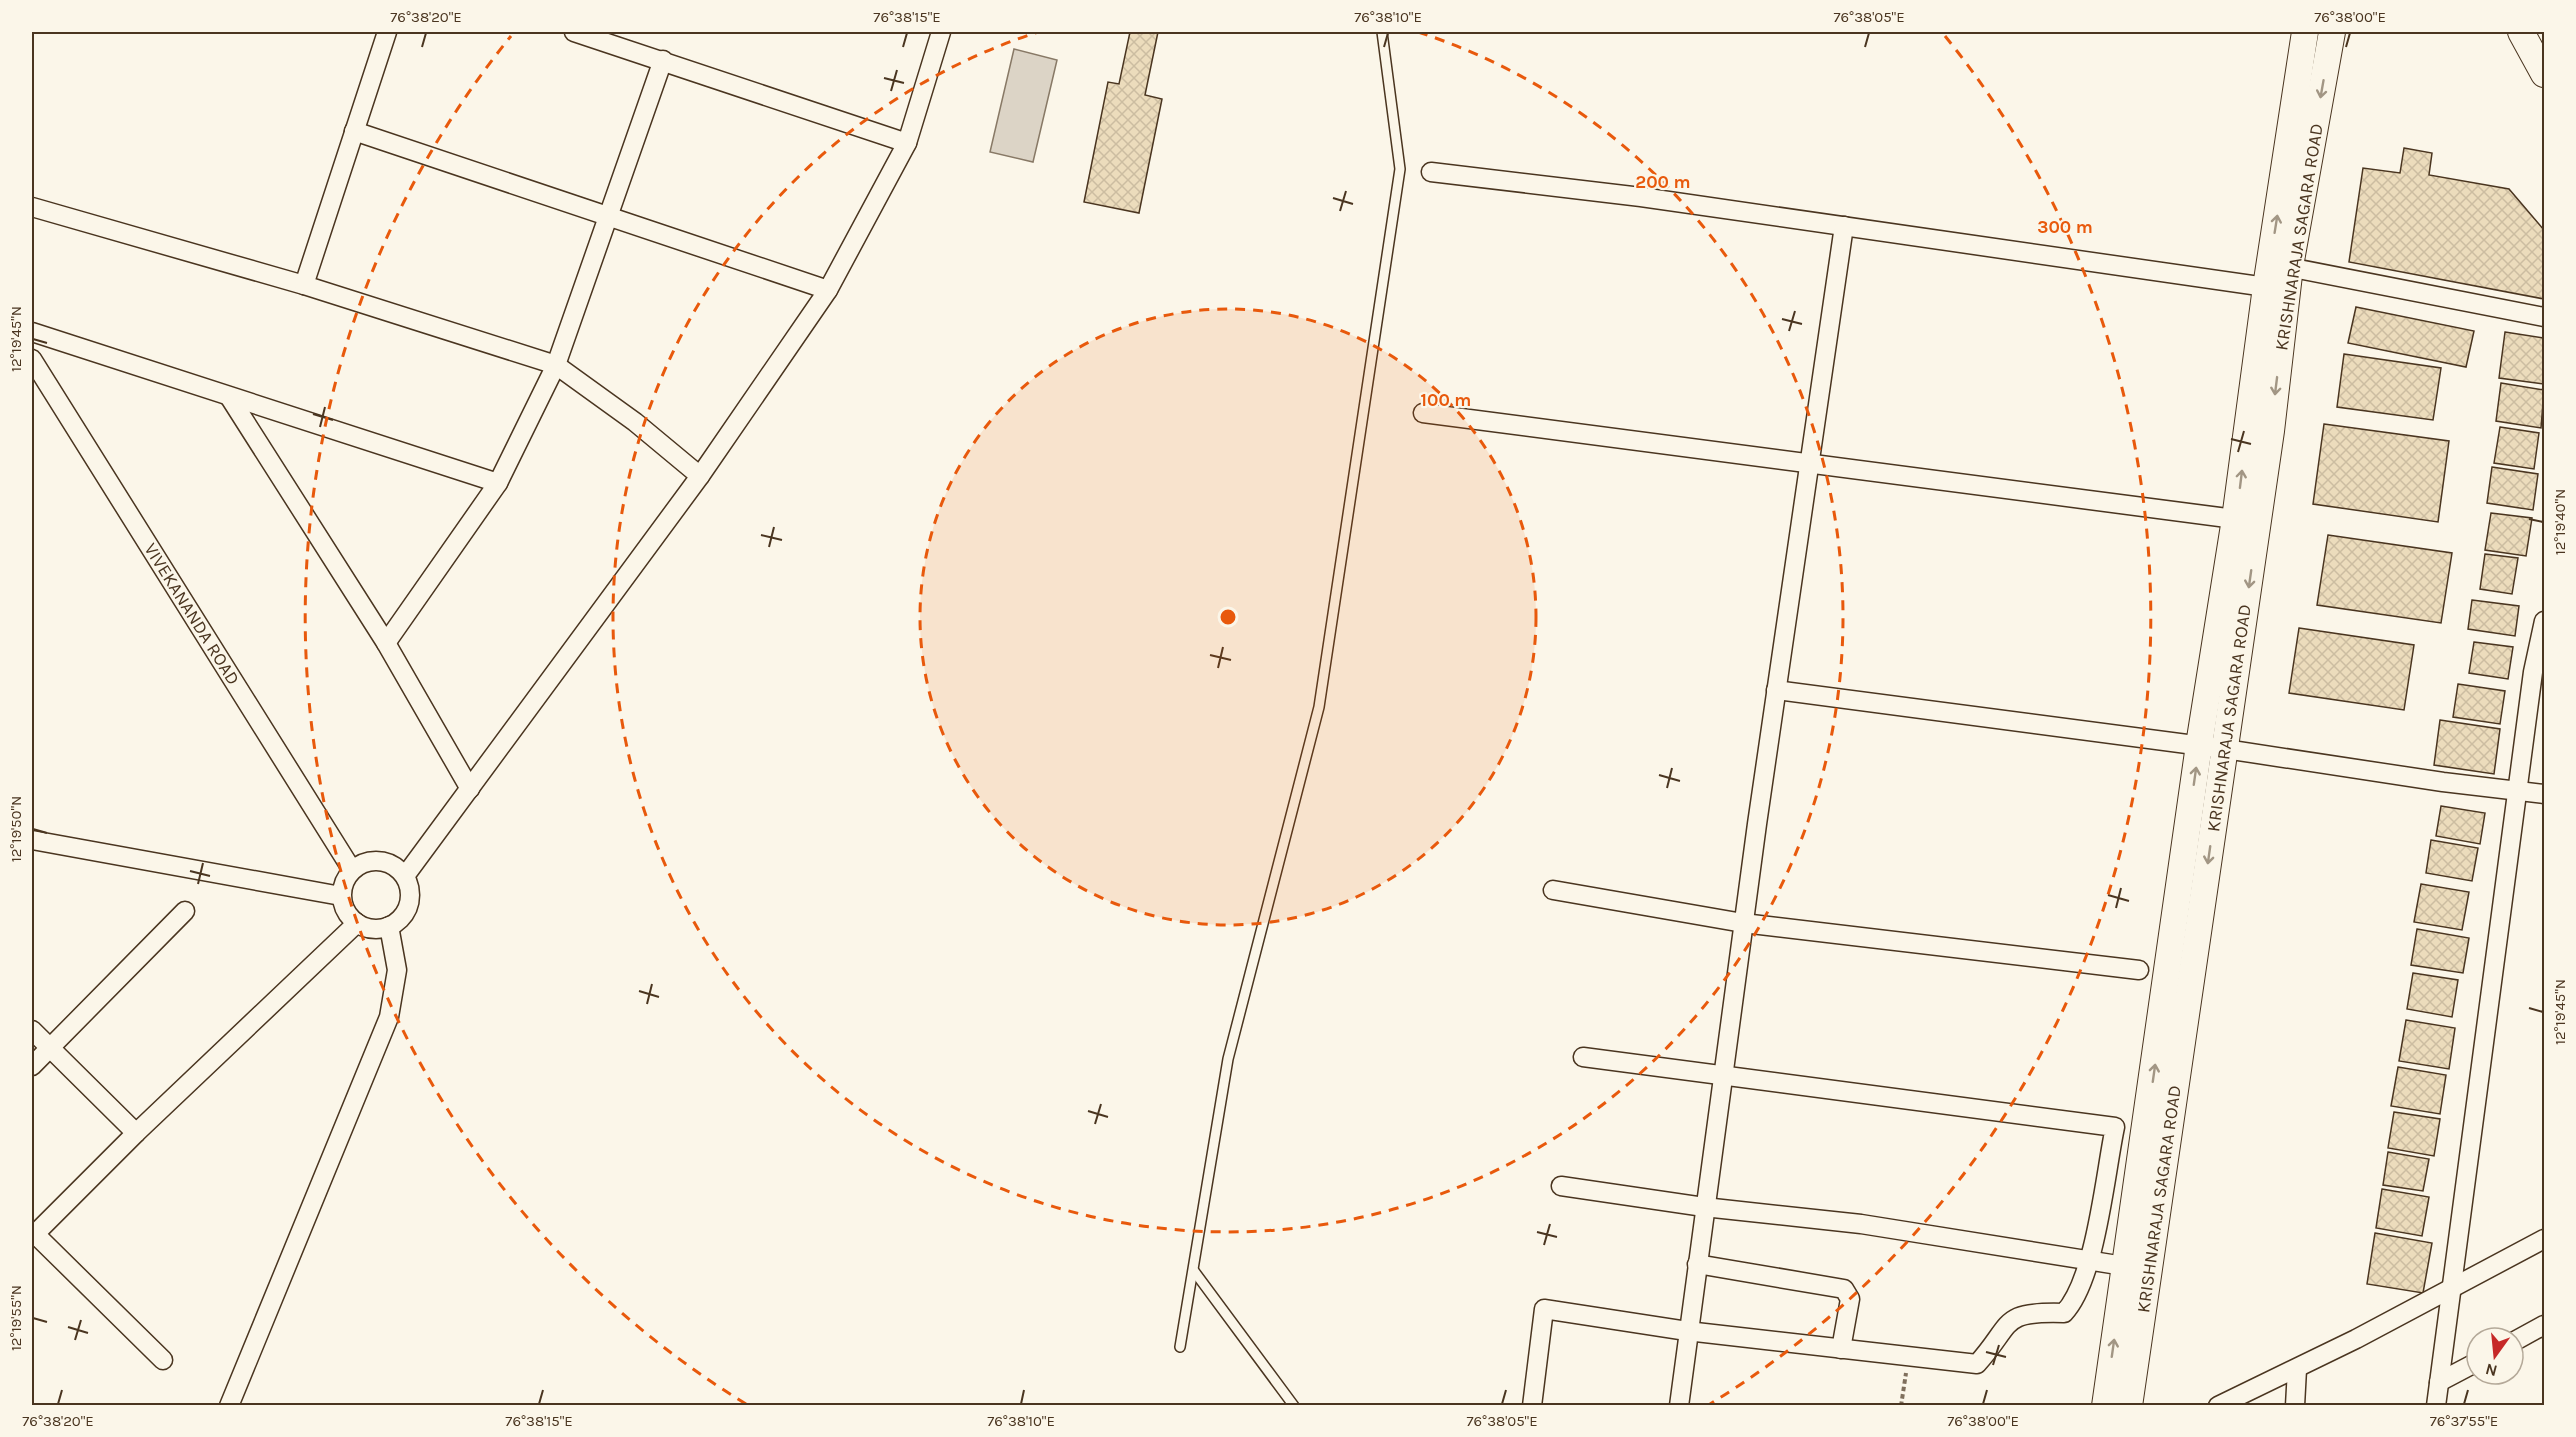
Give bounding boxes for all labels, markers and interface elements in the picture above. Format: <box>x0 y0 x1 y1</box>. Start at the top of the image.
text: 76°38'20"E <box>390 8 462 26</box>
text: 76°38'15"E <box>873 8 941 26</box>
text: 76°38'10"E <box>1354 8 1422 26</box>
text: 76°38'05"E <box>1833 8 1905 26</box>
text: 76°38'00"E <box>2314 8 2386 26</box>
one-way arrow <box>2317 79 2328 99</box>
street label: KRISHNARAJA SAGARA ROAD <box>2270 122 2328 352</box>
text: 200 m <box>1635 171 1691 193</box>
one-way arrow <box>2270 215 2281 234</box>
text: 300 m <box>2037 216 2093 238</box>
text: 12°19'45"N <box>7 306 25 372</box>
one-way arrow <box>2271 375 2282 395</box>
text: 100 m <box>1421 389 1471 411</box>
one-way arrow <box>2235 470 2246 490</box>
text: 12°19'40"N <box>2551 489 2569 555</box>
street label: VIVEKANANDA ROAD <box>139 539 245 689</box>
one-way arrow <box>2244 568 2255 588</box>
street label: KRISHNARAJA SAGARA ROAD <box>2202 603 2256 833</box>
centre of rings <box>1218 607 1238 627</box>
one-way arrow <box>2190 767 2201 786</box>
text: 12°19'50"N <box>7 796 25 862</box>
one-way arrow <box>2204 844 2215 864</box>
text: 12°19'45"N <box>2551 979 2569 1045</box>
one-way arrow <box>2149 1064 2160 1084</box>
street label: KRISHNARAJA SAGARA ROAD <box>2132 1084 2186 1314</box>
text: 12°19'55"N <box>7 1285 25 1351</box>
north arrow <box>2465 1326 2525 1386</box>
one-way arrow <box>2107 1338 2118 1358</box>
text: N <box>2483 1359 2499 1381</box>
text: 76°38'20"E <box>22 1412 94 1430</box>
text: 76°38'15"E <box>505 1412 573 1430</box>
text: 76°38'10"E <box>987 1412 1055 1430</box>
text: 76°38'05"E <box>1466 1412 1538 1430</box>
text: 76°38'00"E <box>1947 1412 2019 1430</box>
text: 76°37'55"E <box>2430 1412 2498 1430</box>

